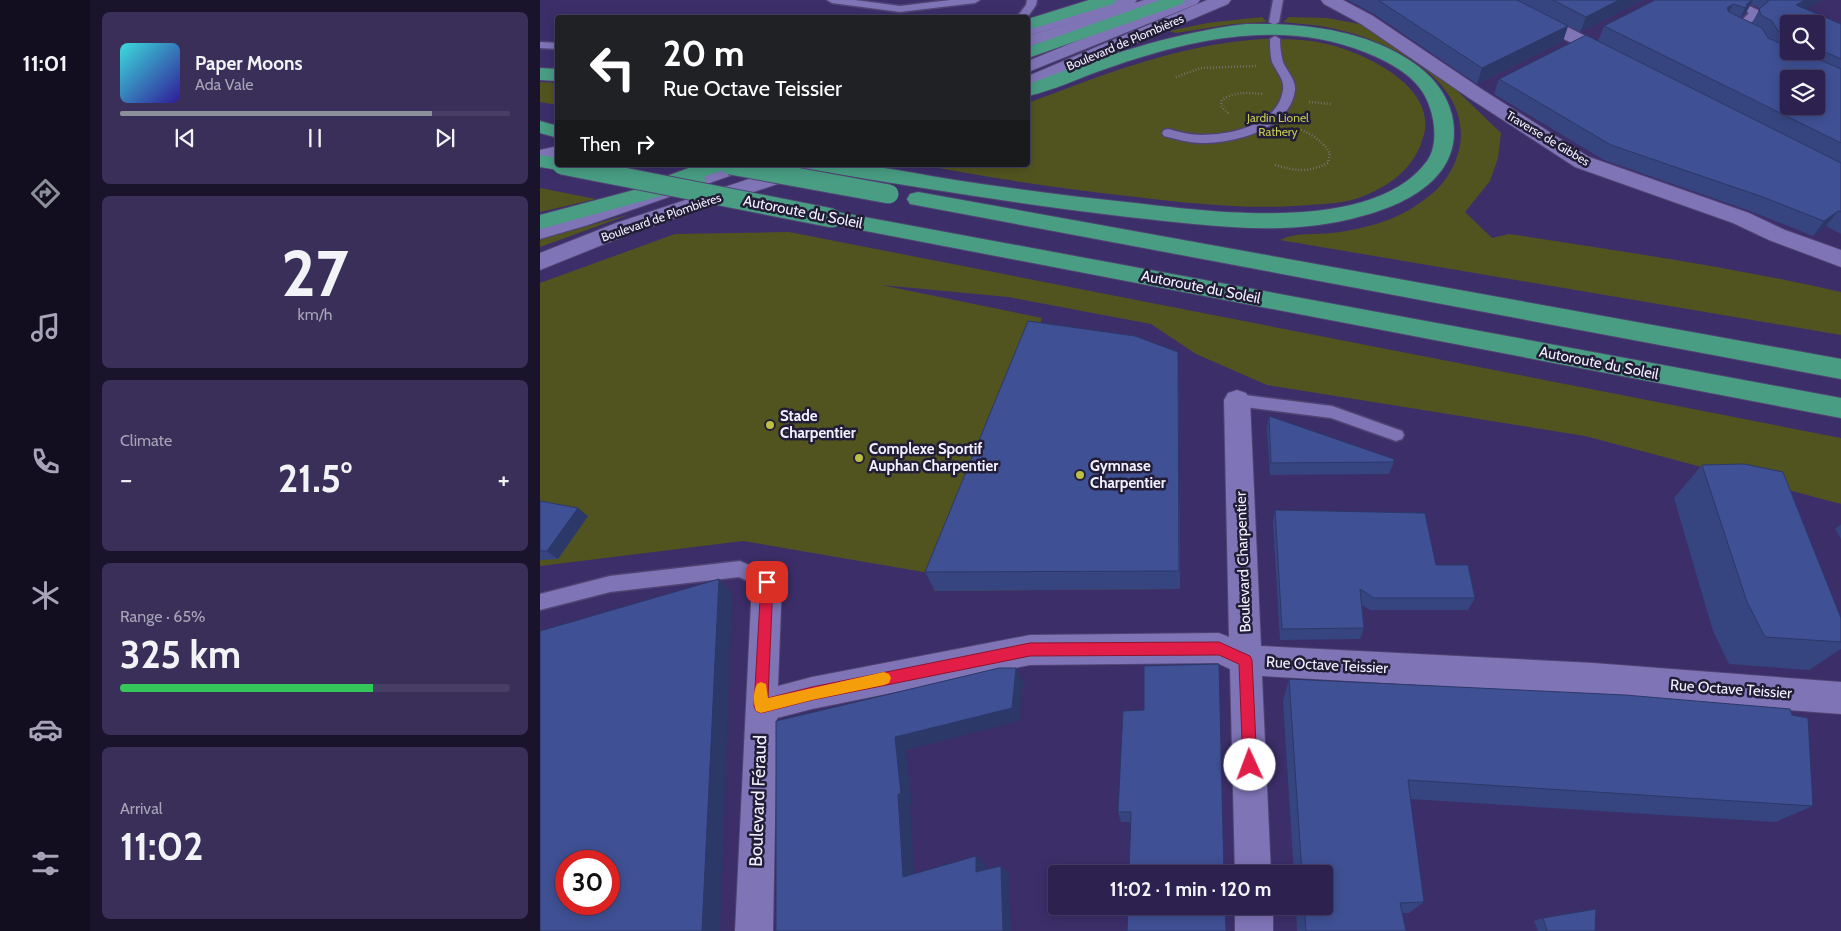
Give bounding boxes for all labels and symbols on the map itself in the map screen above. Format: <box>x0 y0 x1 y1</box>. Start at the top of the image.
street label: Boulevard de Plombières <box>1064 11 1186 73</box>
street label: Traverse de Gibbes <box>1504 107 1592 169</box>
park label: Jardin Lionel Rathery <box>1246 110 1309 139</box>
street label: Boulevard de Plombières <box>599 189 723 245</box>
street label: Autoroute du Soleil <box>742 192 865 232</box>
street label: Autoroute du Soleil <box>1140 267 1263 307</box>
street label: Autoroute du Soleil <box>1538 343 1661 383</box>
place label: Stade Charpentier <box>780 407 856 442</box>
marker: Stade Charpentier <box>764 419 776 431</box>
place label: Complexe Sportif Auphan Charpentier <box>869 440 998 475</box>
marker: Complexe Sportif Auphan Charpentier <box>853 452 865 464</box>
place label: Gymnase Charpentier <box>1090 457 1166 492</box>
marker: Gymnase Charpentier <box>1074 469 1086 481</box>
street label: Boulevard Charpentier <box>1232 491 1254 633</box>
pin <box>746 561 788 603</box>
street label: Rue Octave Teissier <box>1266 653 1389 677</box>
street label: Rue Octave Teissier <box>1670 676 1793 702</box>
street label: Boulevard Féraud <box>745 735 771 867</box>
position arrow <box>1223 738 1275 790</box>
speed limit sign: 30 <box>555 850 620 915</box>

